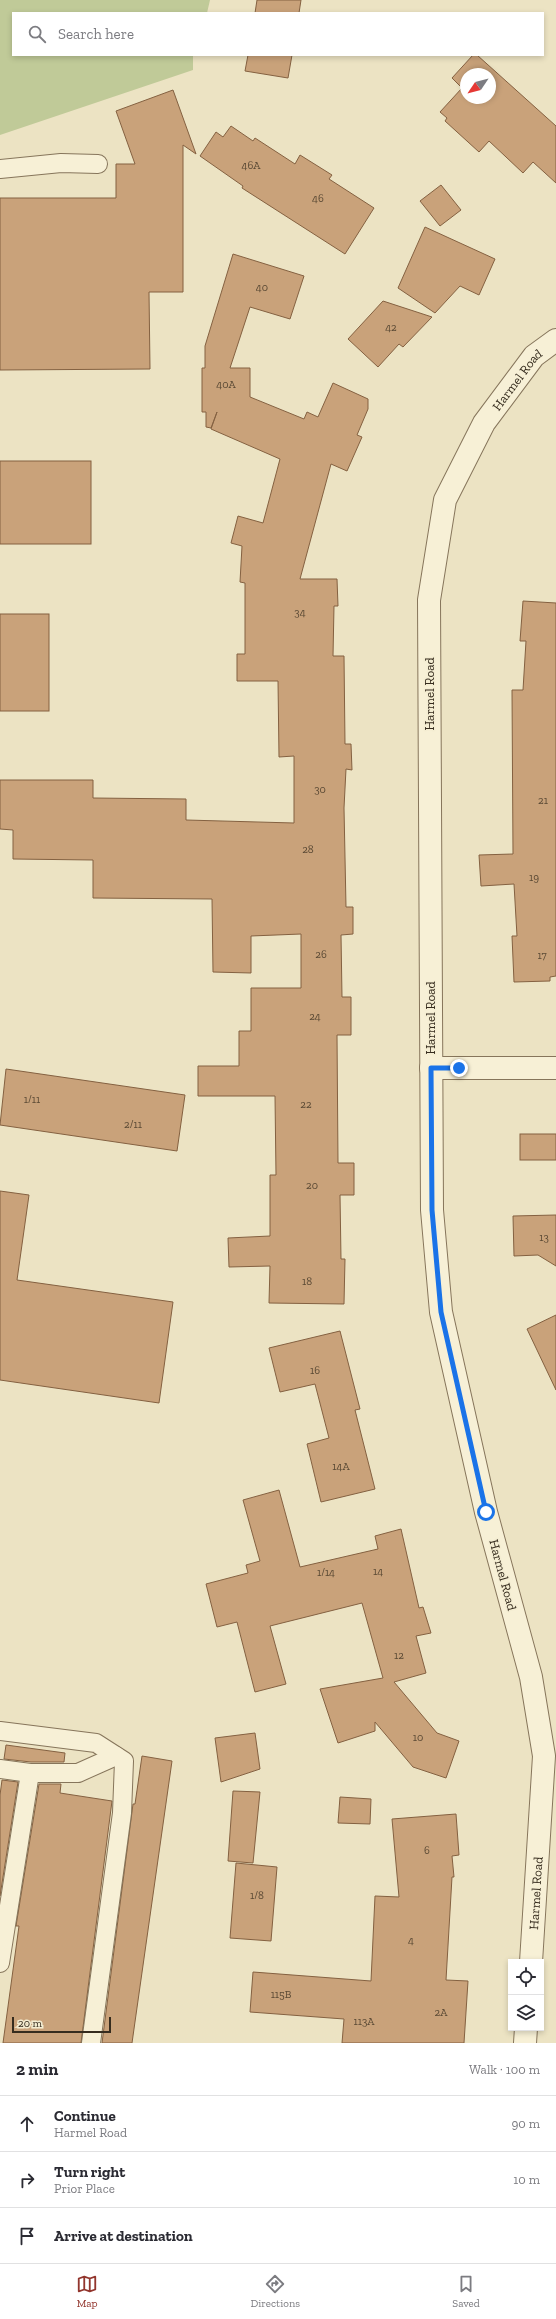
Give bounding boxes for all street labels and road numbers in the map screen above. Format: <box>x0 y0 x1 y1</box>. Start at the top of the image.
street label: Harmel Road <box>489 346 544 413</box>
street label: Harmel Road <box>422 657 437 731</box>
street label: Harmel Road <box>423 981 438 1055</box>
street label: Harmel Road <box>486 1538 520 1612</box>
street label: Harmel Road <box>526 1856 545 1930</box>

